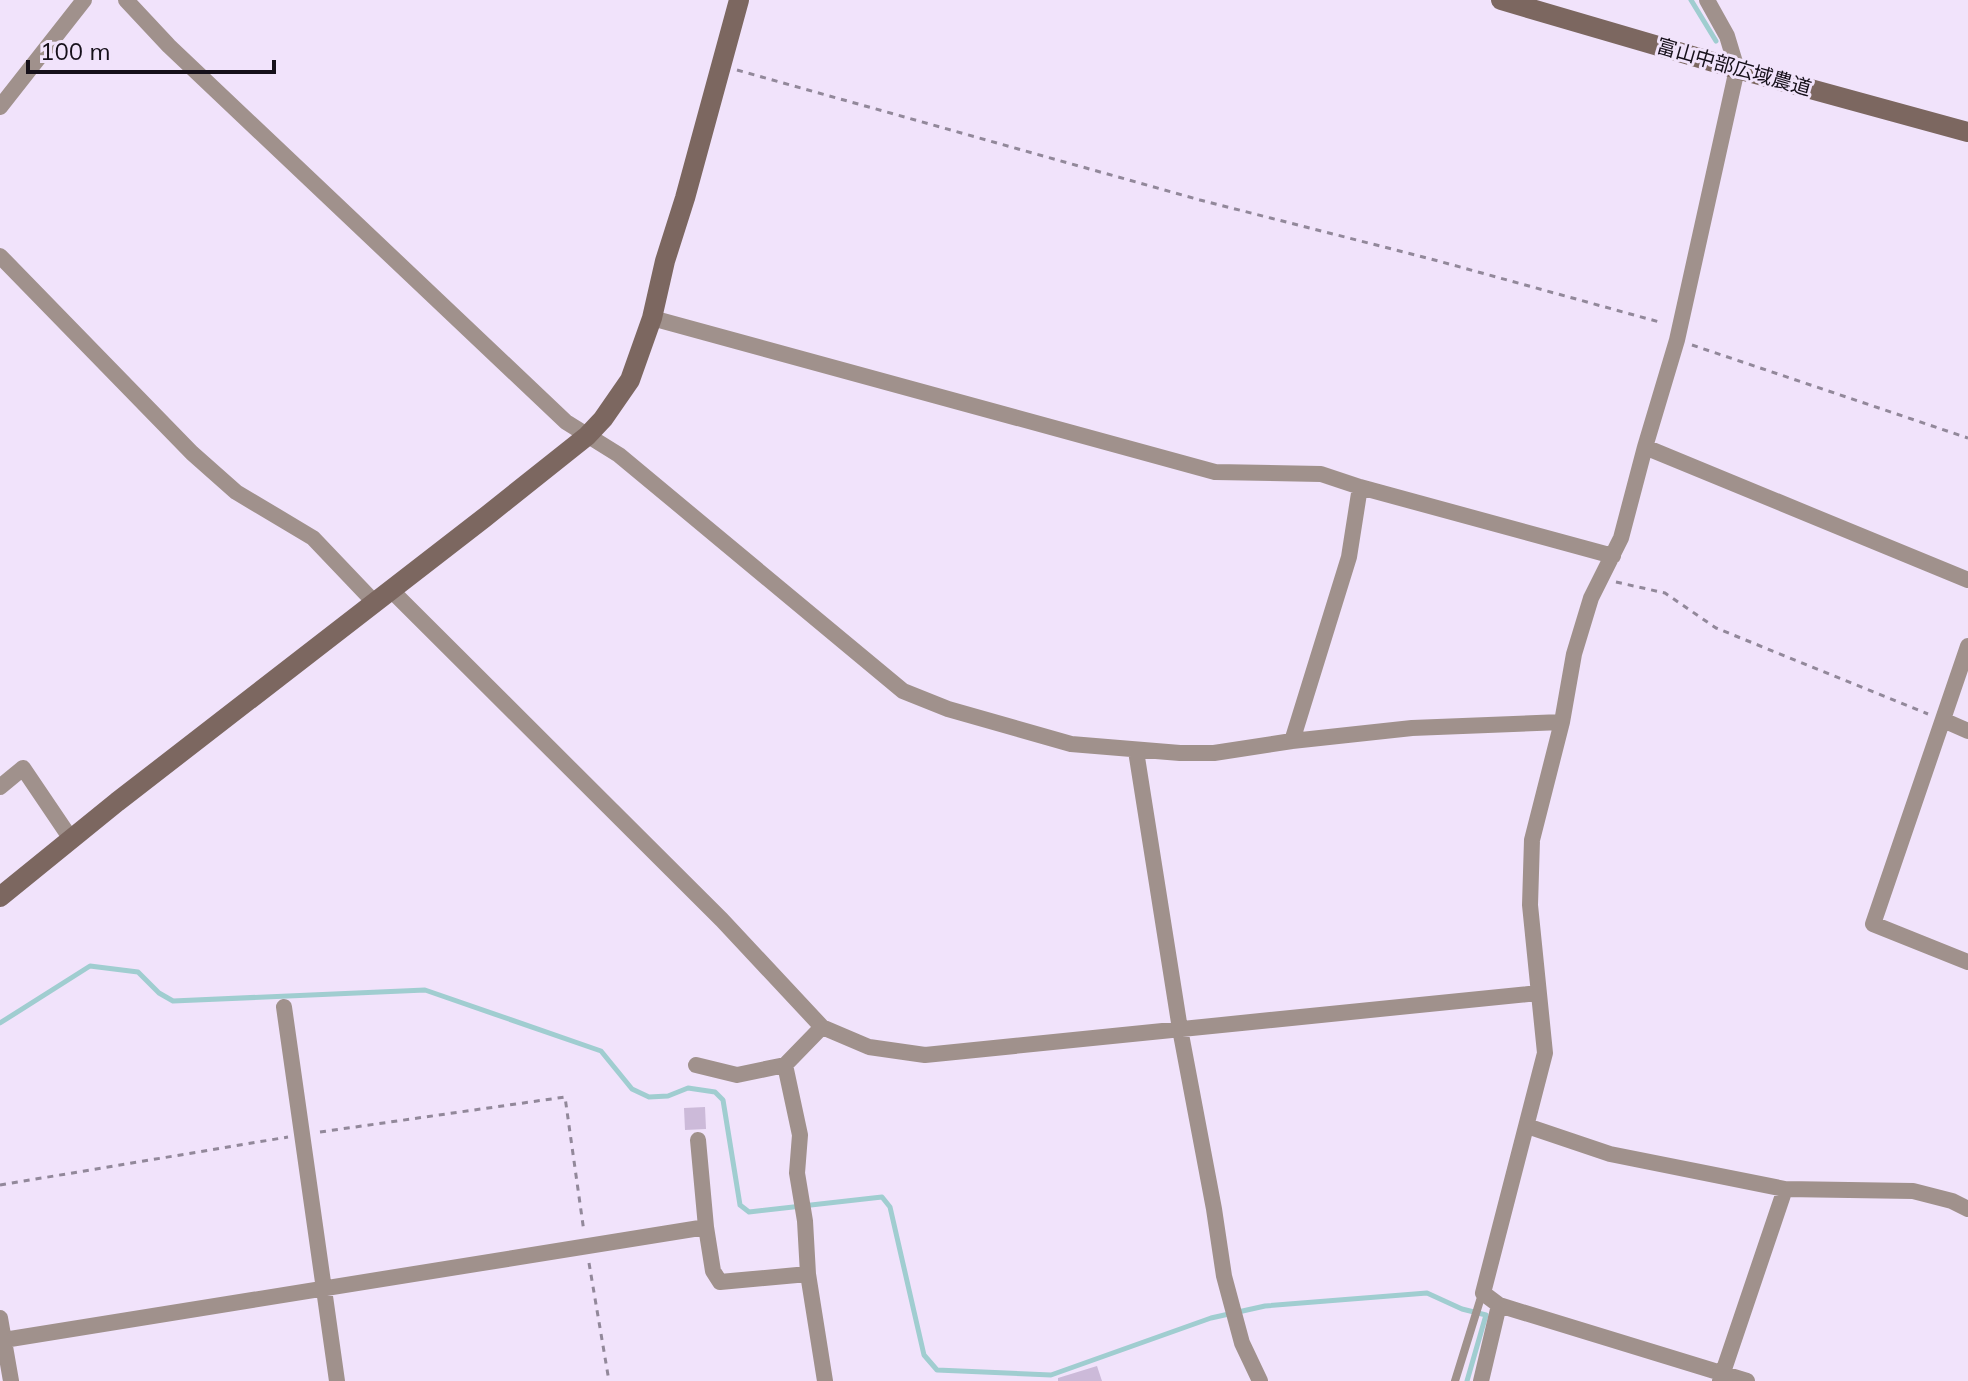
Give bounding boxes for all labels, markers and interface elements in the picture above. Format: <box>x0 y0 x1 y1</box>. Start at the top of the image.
scale bar <box>28 24 274 74</box>
street label: 富山中部広域農道 <box>1654 32 1814 101</box>
text: 100 m <box>40 36 111 66</box>

